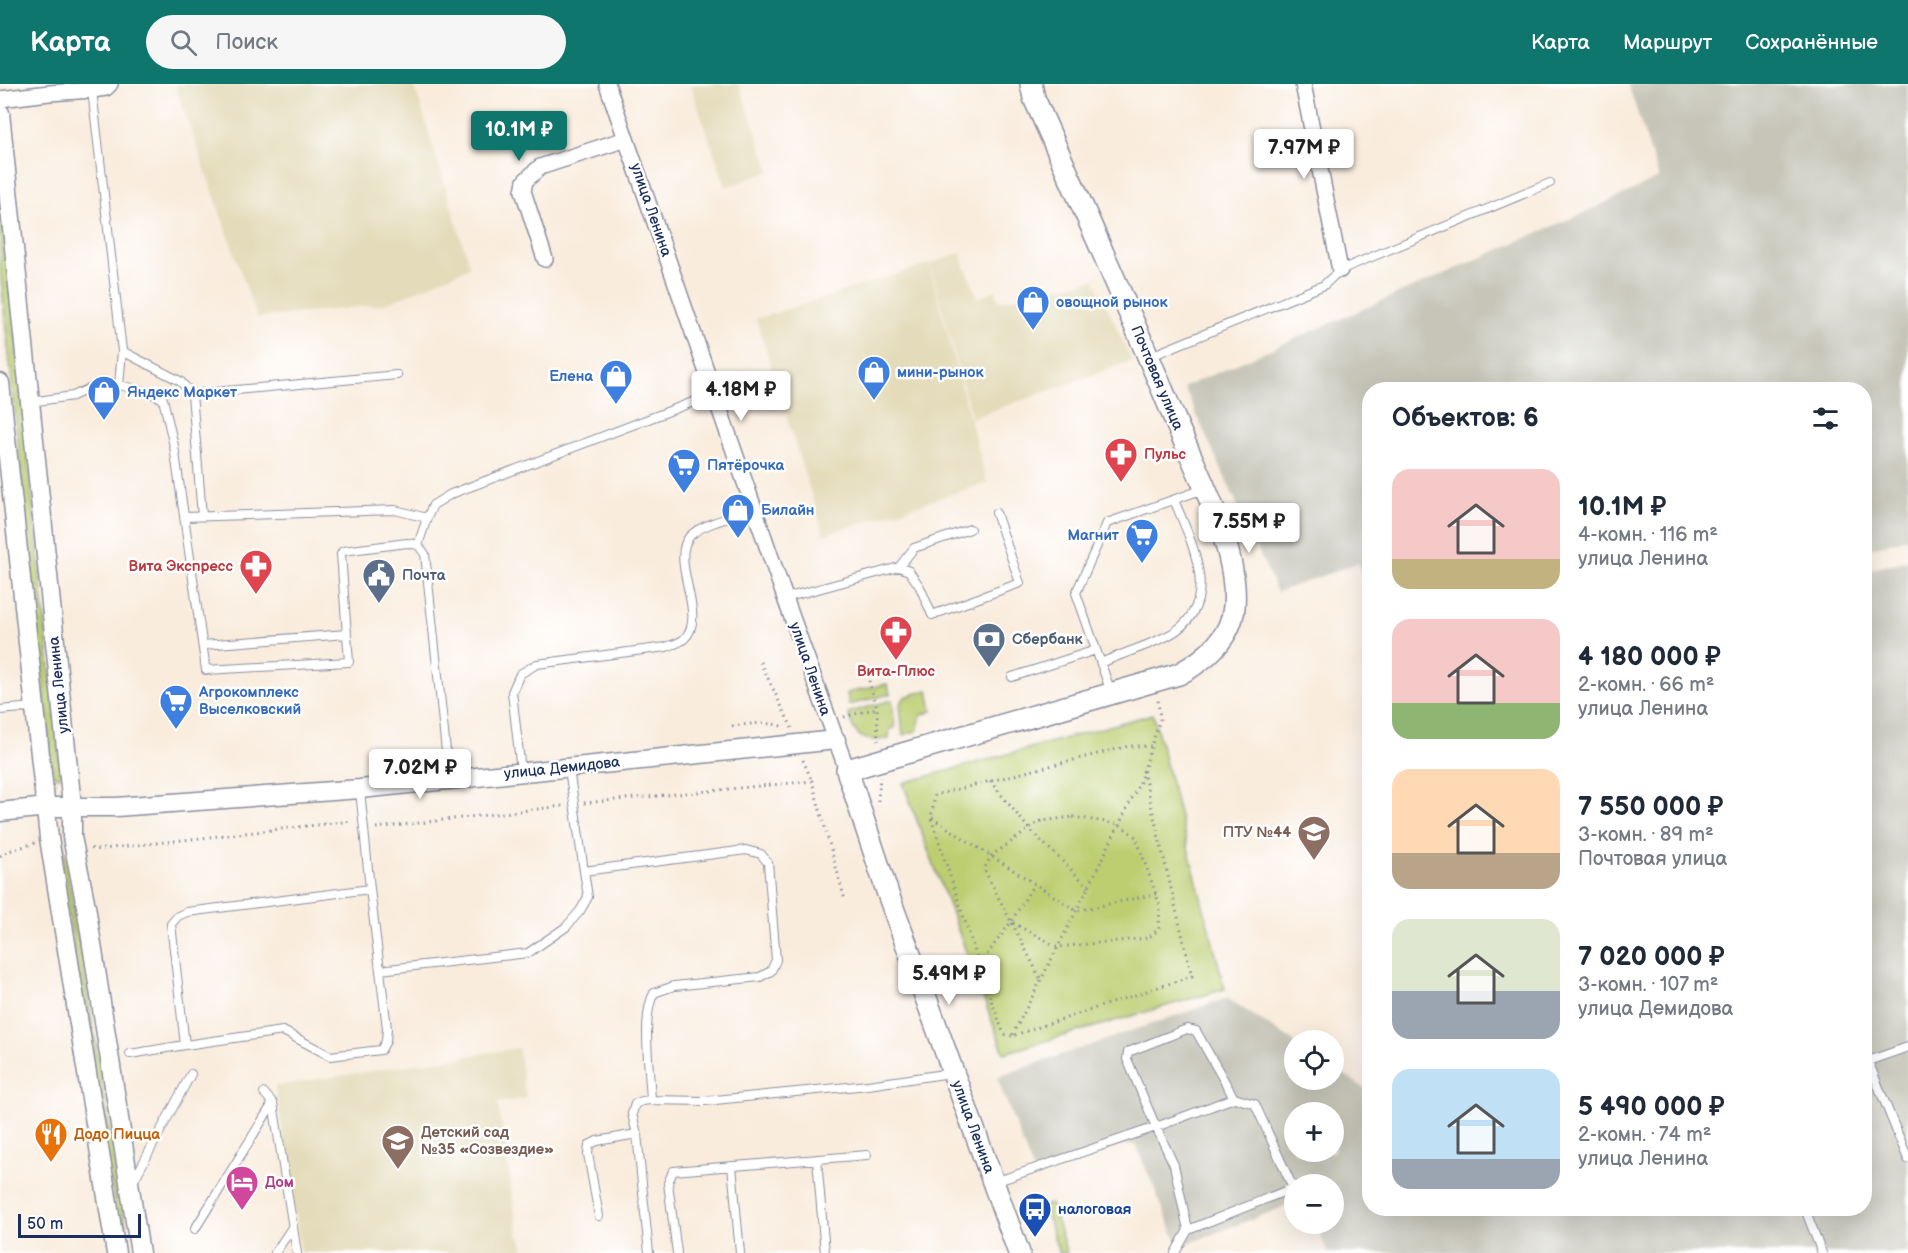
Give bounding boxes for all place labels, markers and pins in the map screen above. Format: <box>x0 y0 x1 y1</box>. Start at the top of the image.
pin: 10.1M ₽ <box>464 111 574 162</box>
pin: 7.97M ₽ <box>1249 129 1359 180</box>
shop icon: овощной рынок <box>1015 284 1051 331</box>
place label: овощной рынок <box>1056 293 1169 312</box>
shop icon: мини-рынок <box>856 354 892 401</box>
shop icon: Елена <box>598 358 634 405</box>
place label: мини-рынок <box>897 363 985 382</box>
place label: Елена <box>549 367 593 386</box>
pin: 4.18M ₽ <box>686 371 796 422</box>
shop icon: Яндекс Маркет <box>86 374 122 421</box>
place label: Яндекс Маркет <box>127 383 238 402</box>
pharmacy icon: Пульс <box>1103 436 1139 483</box>
place label: Пульс <box>1144 445 1187 464</box>
supermarket icon: Пятёрочка <box>666 447 702 494</box>
place label: Пятёрочка <box>707 456 785 475</box>
shop icon: Билайн <box>720 492 756 539</box>
place label: Билайн <box>761 501 814 520</box>
pin: 7.55M ₽ <box>1194 503 1304 554</box>
supermarket icon: Магнит <box>1124 517 1160 564</box>
place label: Магнит <box>1067 526 1120 545</box>
pharmacy icon: Вита Экспресс <box>238 548 274 595</box>
place label: Вита Экспресс <box>129 557 233 576</box>
public building icon: Почта <box>361 557 397 604</box>
place label: Почта <box>402 566 446 585</box>
pharmacy icon: Вита-Плюс <box>878 614 914 661</box>
bank icon: Сбербанк <box>971 621 1007 668</box>
place label: Сбербанк <box>1012 630 1084 649</box>
place label: Вита-Плюс <box>857 662 935 681</box>
supermarket icon: Агрокомплекс Выселковский <box>158 683 194 730</box>
place label: Агрокомплекс Выселковский <box>198 683 301 719</box>
pin: 7.02M ₽ <box>365 749 475 800</box>
school or university icon: ПТУ №44 <box>1296 814 1332 861</box>
place label: ПТУ №44 <box>1223 823 1291 842</box>
pin: 5.49M ₽ <box>894 955 1004 1006</box>
restaurant icon: Додо Пицца <box>33 1116 69 1163</box>
school or university icon: Детский сад №35 «Созвездие» <box>380 1123 416 1170</box>
place label: Детский сад №35 «Созвездие» <box>421 1123 554 1159</box>
place label: Додо Пицца <box>74 1125 160 1144</box>
hotel icon: Дом <box>224 1164 260 1211</box>
place label: Дом <box>265 1173 294 1192</box>
bus stop icon: налоговая <box>1017 1191 1053 1238</box>
place label: налоговая <box>1058 1200 1131 1219</box>

